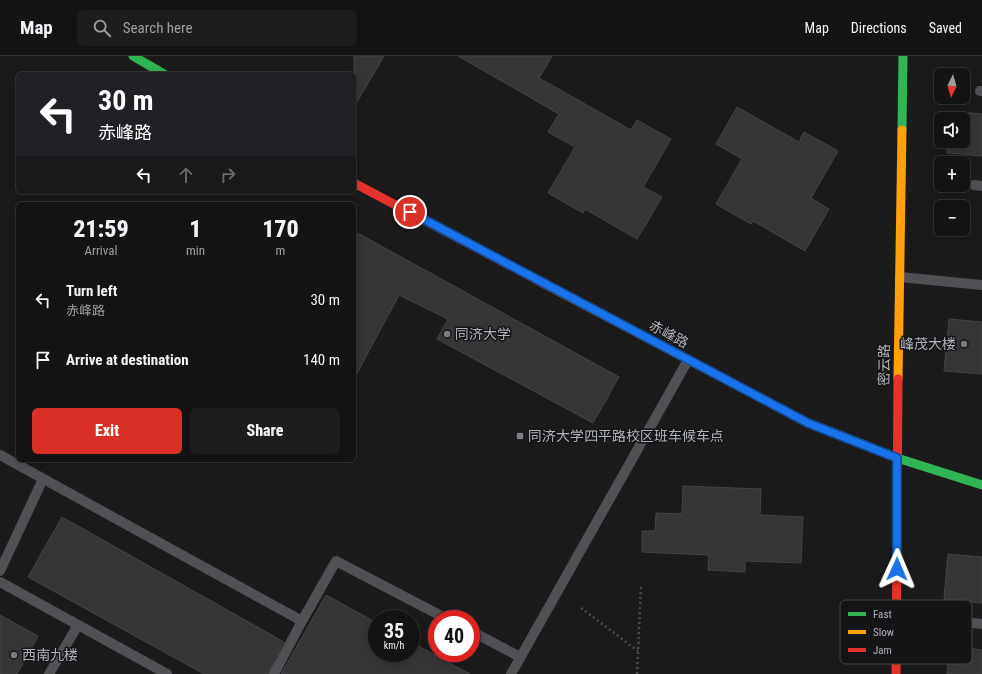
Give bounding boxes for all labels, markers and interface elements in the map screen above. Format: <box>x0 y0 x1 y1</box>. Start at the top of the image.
search box <box>77 10 357 46</box>
text: Map <box>20 16 53 39</box>
icon: search <box>91 17 113 39</box>
text: Search here <box>123 19 193 37</box>
text: Map <box>805 20 829 36</box>
text: Directions <box>851 20 907 36</box>
text: Saved <box>929 20 962 36</box>
north arrow <box>934 68 970 104</box>
map controls <box>934 68 970 236</box>
text: 30 m <box>98 84 154 117</box>
icon: left <box>32 88 84 140</box>
button: sound <box>934 112 970 148</box>
text: 赤峰路 <box>98 122 152 143</box>
button: + <box>934 156 970 192</box>
icon: left <box>133 164 155 186</box>
icon: ahead <box>175 164 197 186</box>
icon: right <box>217 164 239 186</box>
pin <box>393 195 427 229</box>
button: − <box>934 200 970 236</box>
icon: arrive <box>399 201 421 223</box>
text: 21:59 <box>73 215 129 243</box>
text: 1 <box>189 215 202 243</box>
text: 170 <box>262 215 299 243</box>
text: Arrival <box>84 243 118 258</box>
text: min <box>186 243 205 258</box>
text: m <box>276 243 285 258</box>
text: Turn left <box>66 282 117 300</box>
icon: left <box>32 289 54 311</box>
text: 30 m <box>310 291 340 309</box>
text: 赤峰路 <box>66 303 105 318</box>
street label: 赤峰路 <box>647 317 691 351</box>
place label: 同济大学 <box>455 326 511 342</box>
marker: 同济大学 <box>442 329 452 339</box>
place label: 峰茂大楼 <box>900 336 956 352</box>
marker: 峰茂大楼 <box>959 339 969 349</box>
street label: 密云路 <box>876 344 892 386</box>
icon: arrive <box>32 349 54 371</box>
text: Arrive at destination <box>66 351 189 369</box>
text: 140 m <box>303 351 340 369</box>
button: Exit <box>32 408 182 454</box>
button: Share <box>190 408 340 454</box>
place label: 同济大学四平路校区班车候车点 <box>528 428 724 444</box>
marker: 同济大学四平路校区班车候车点 <box>515 431 525 441</box>
position arrow <box>876 548 918 590</box>
legend <box>840 600 972 664</box>
text: Fast <box>873 608 892 621</box>
speed limit sign: 40 <box>428 610 480 662</box>
text: 35 <box>384 619 404 643</box>
text: Slow <box>873 626 894 639</box>
text: km/h <box>384 640 404 651</box>
text: Jam <box>873 644 892 657</box>
place label: 西南九楼 <box>22 647 78 663</box>
marker: 西南九楼 <box>9 650 19 660</box>

